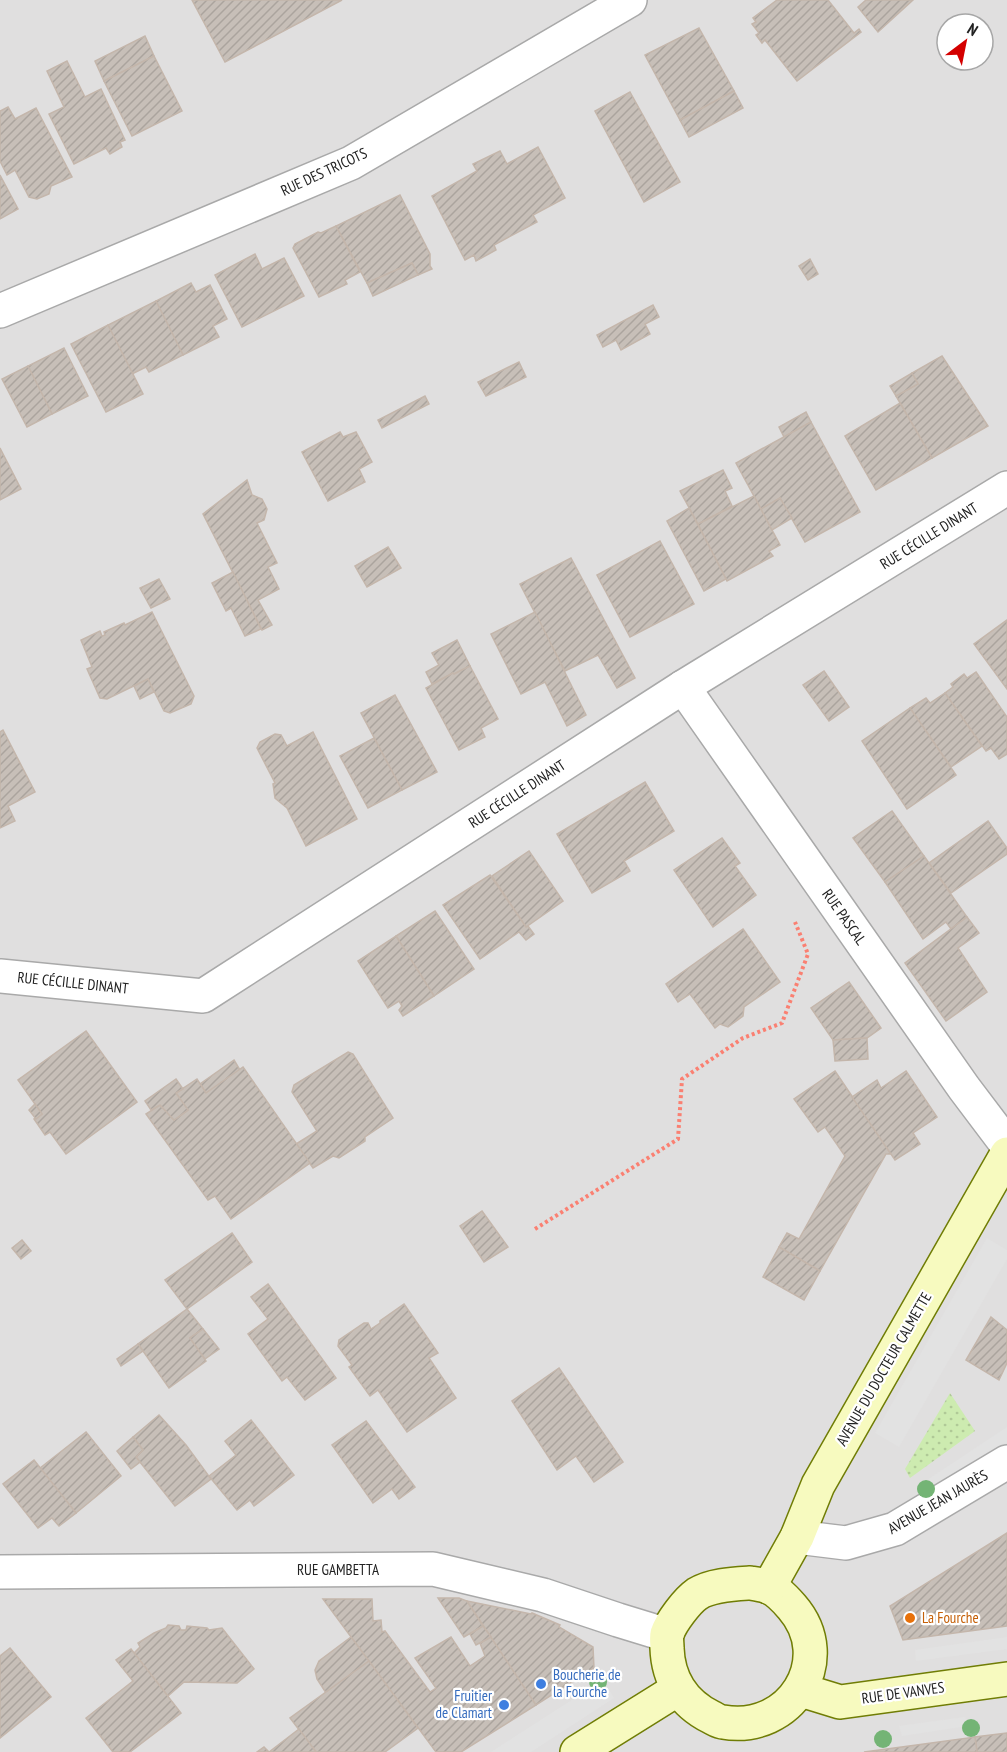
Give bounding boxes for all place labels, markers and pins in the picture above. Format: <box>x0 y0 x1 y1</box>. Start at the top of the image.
place label: La Fourche <box>922 1608 979 1627</box>
marker: La Fourche <box>903 1611 917 1625</box>
place label: Boucherie de la Fourche <box>553 1665 621 1701</box>
marker: Boucherie de la Fourche <box>534 1677 548 1691</box>
place label: Fruitier de Clamart <box>435 1686 493 1722</box>
marker: Fruitier de Clamart <box>497 1698 511 1712</box>

